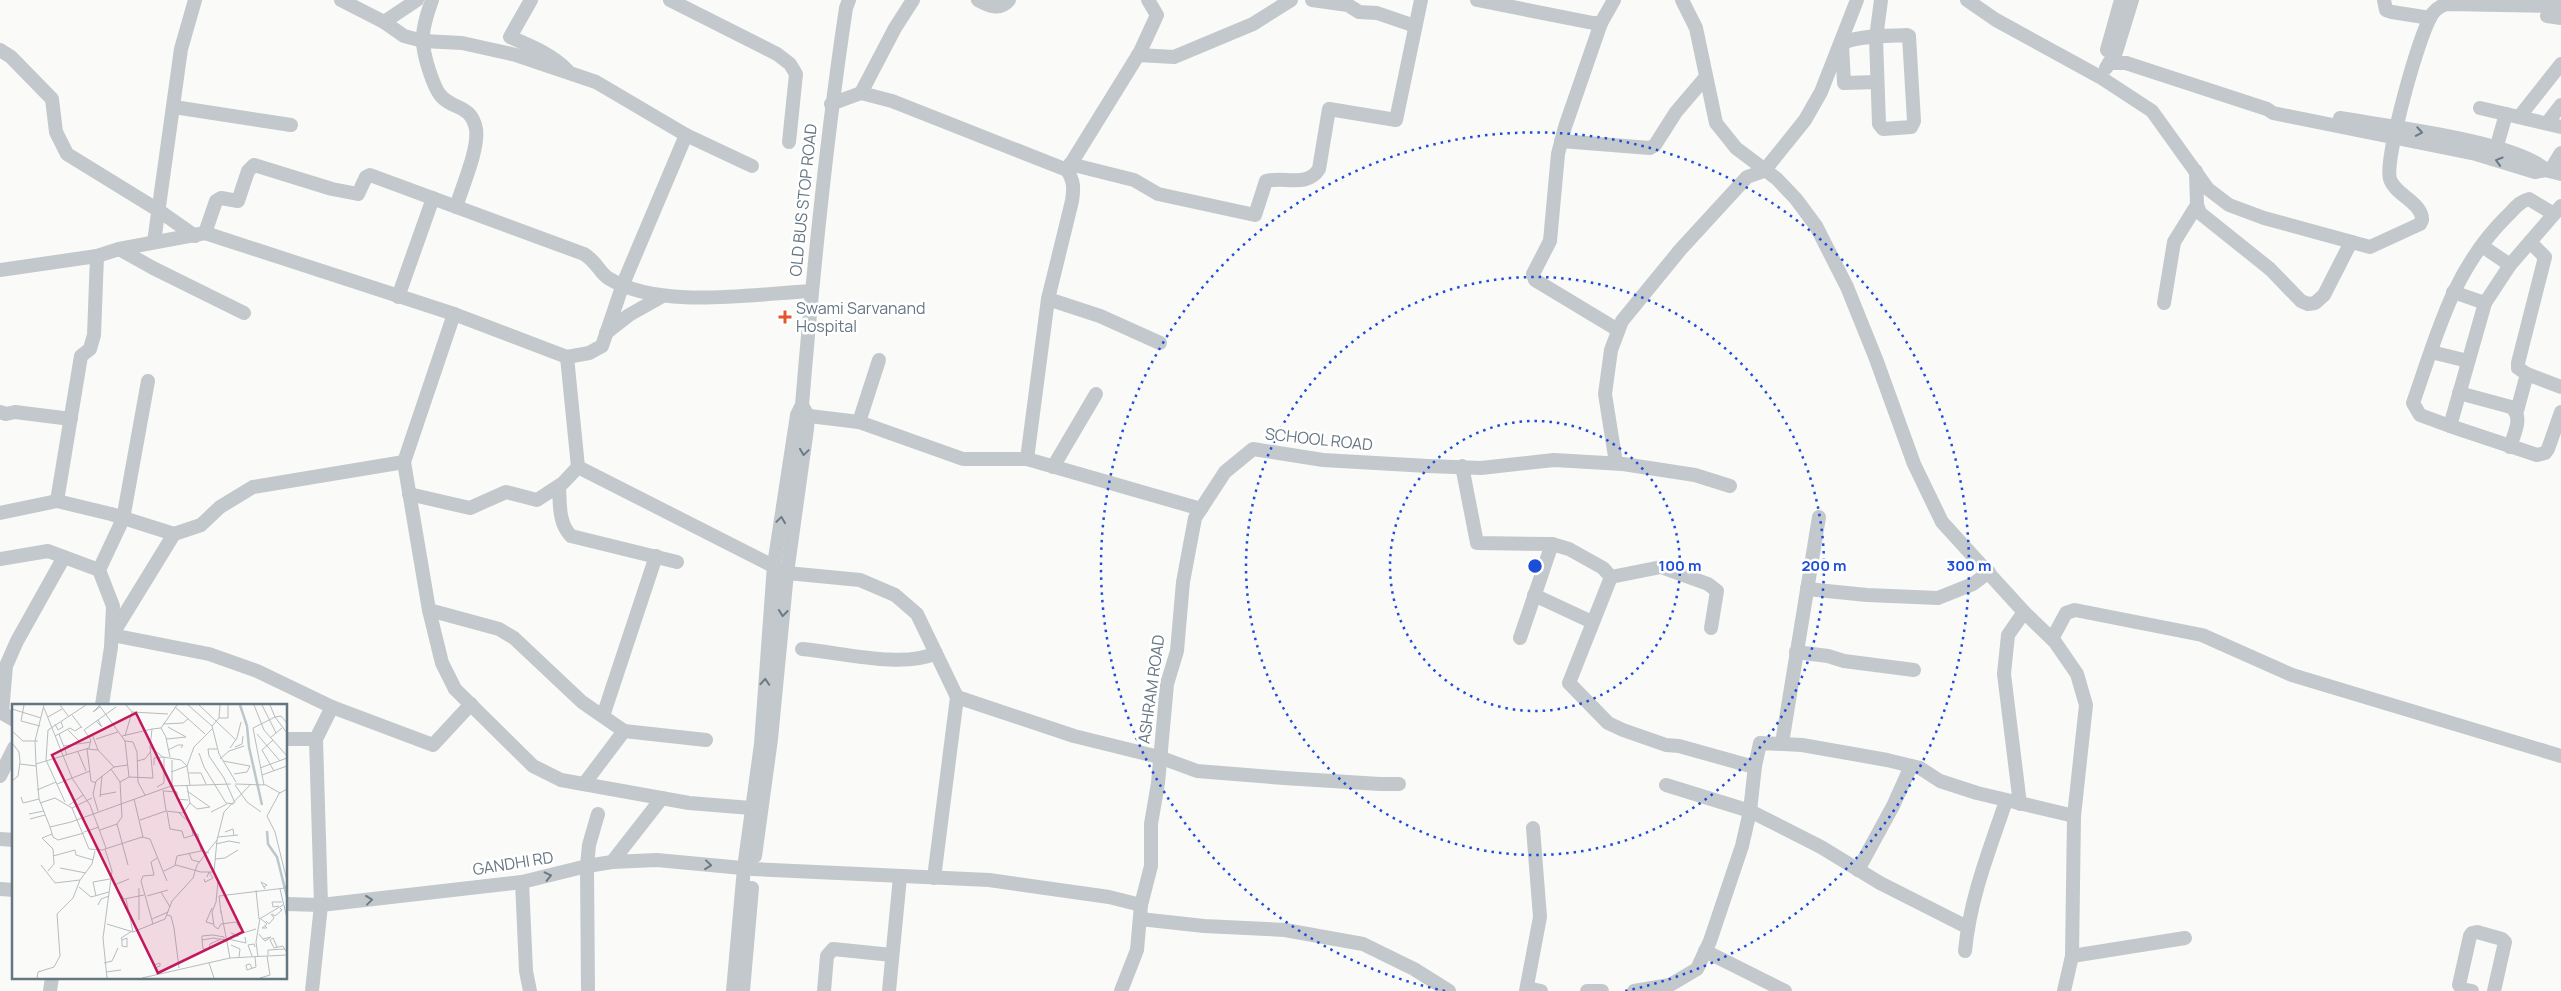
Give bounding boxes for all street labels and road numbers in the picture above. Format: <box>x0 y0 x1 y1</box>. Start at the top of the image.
street label: OLD BUS STOP ROAD <box>784 122 822 277</box>
street label: SCHOOL ROAD <box>1264 422 1374 456</box>
street label: ASHRAM ROAD <box>1132 633 1170 745</box>
street label: GANDHI RD <box>471 846 555 880</box>

